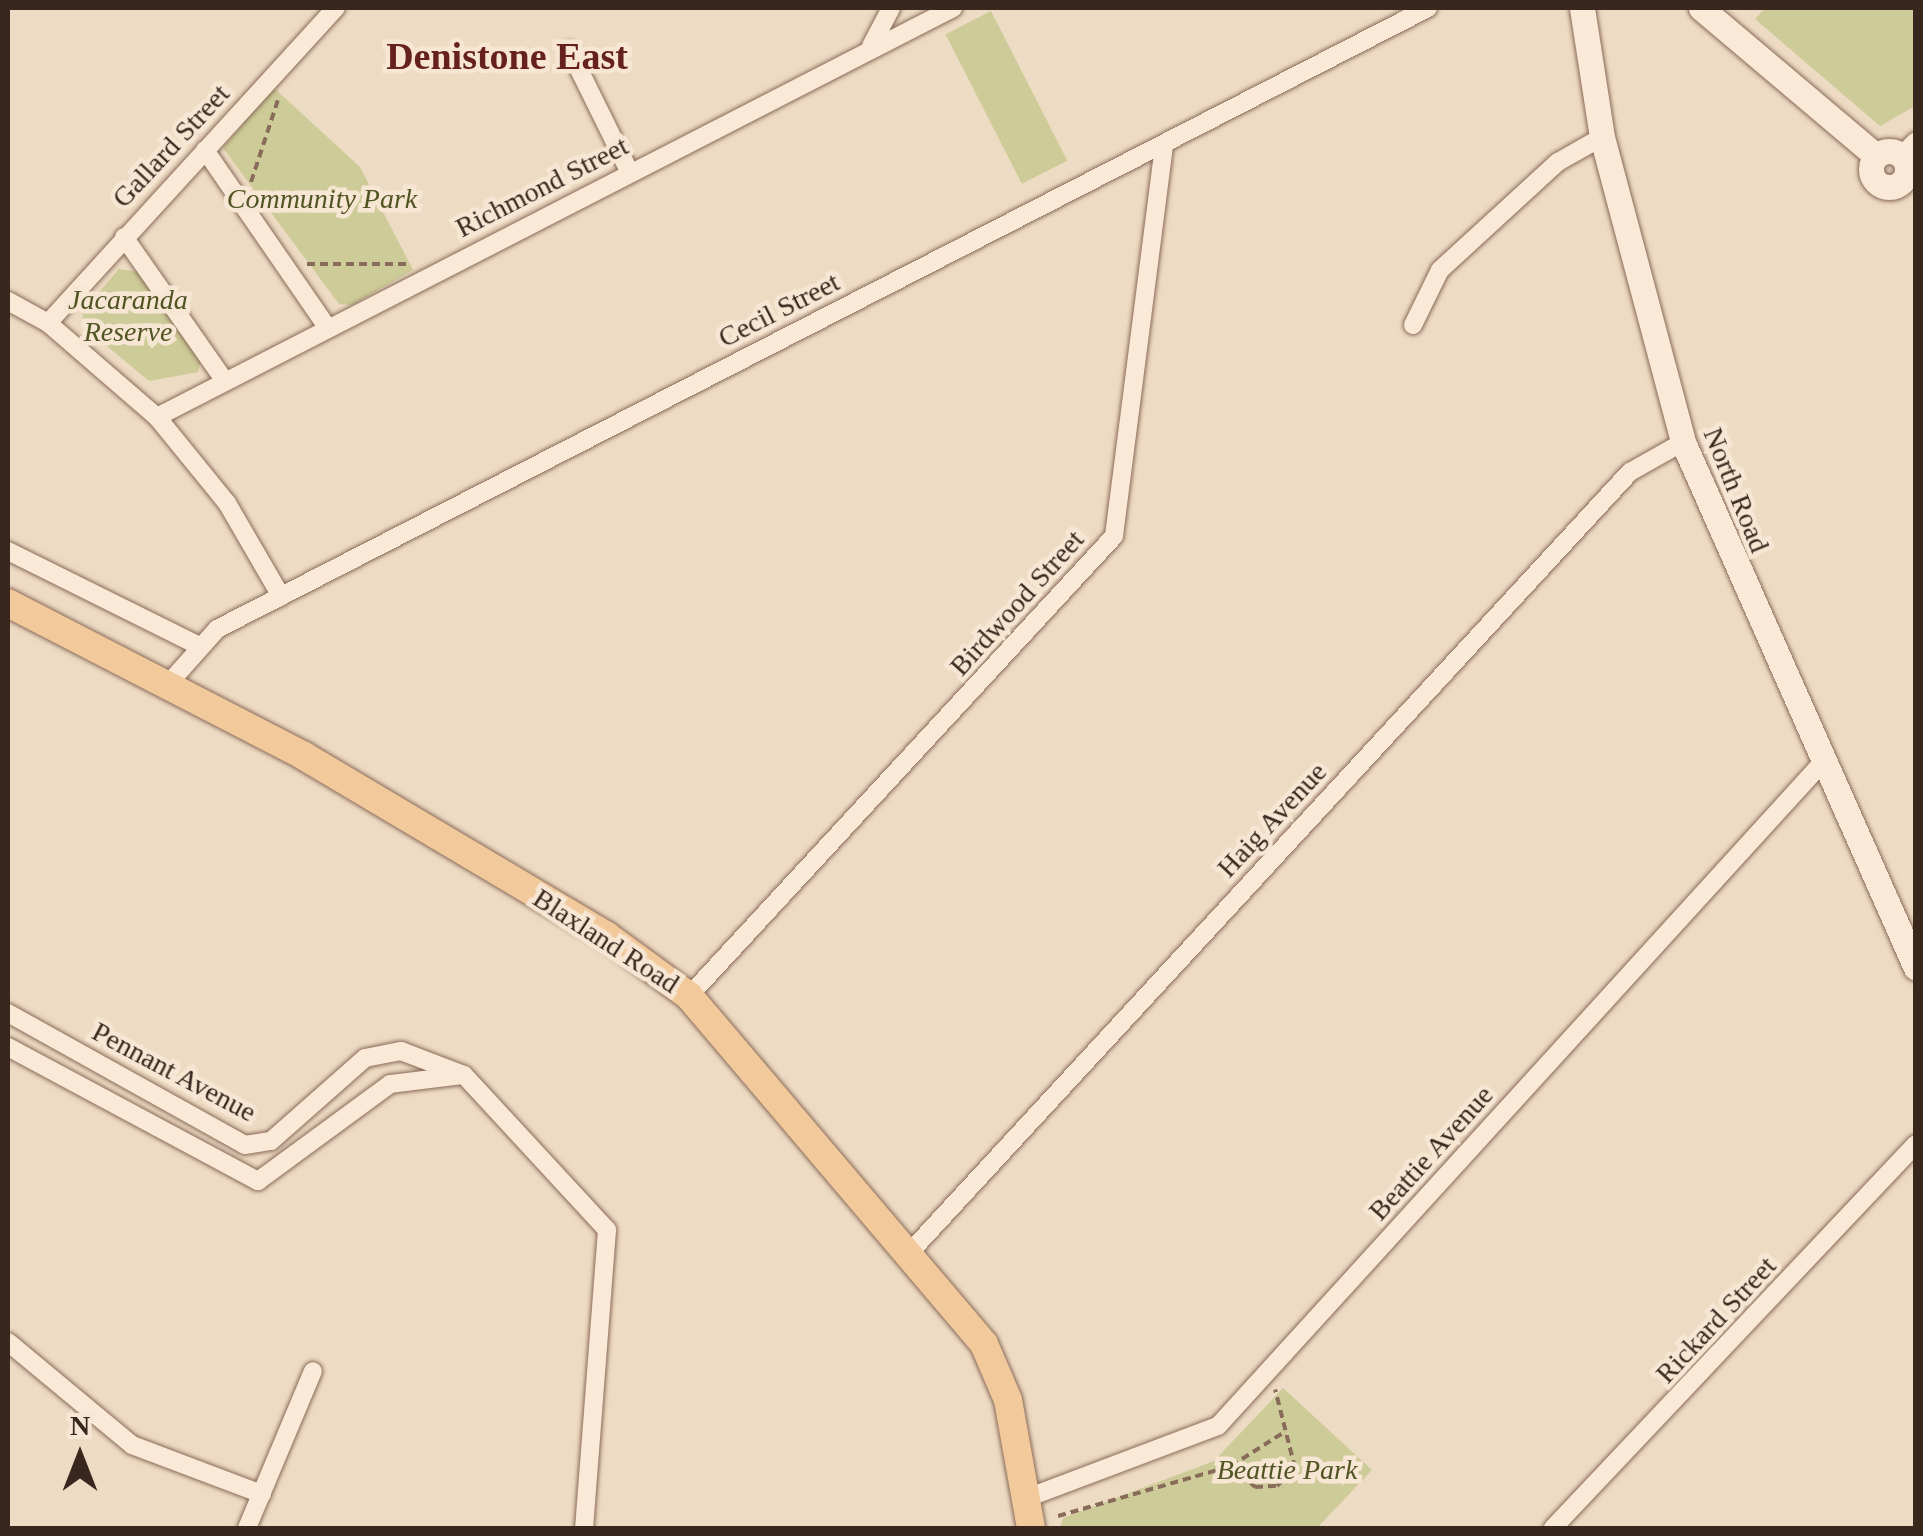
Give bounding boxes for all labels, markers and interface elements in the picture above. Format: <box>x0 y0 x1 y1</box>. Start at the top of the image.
district label: Denistone East <box>386 34 628 80</box>
street label: Gallard Street <box>105 77 237 215</box>
street label: Richmond Street <box>450 129 634 245</box>
park label: Community Park <box>227 182 417 216</box>
street label: Cecil Street <box>713 265 845 355</box>
park label: Jacaranda Reserve <box>68 283 188 349</box>
street label: North Road <box>1696 423 1776 557</box>
street label: Birdwood Street <box>943 523 1091 683</box>
street label: Haig Avenue <box>1210 755 1334 885</box>
street label: Blaxland Road <box>527 881 685 1001</box>
street label: Pennant Avenue <box>86 1014 262 1130</box>
street label: Beattie Avenue <box>1361 1078 1501 1228</box>
street label: Rickard Street <box>1649 1250 1783 1390</box>
north arrow <box>30 1406 130 1506</box>
text: N <box>70 1410 90 1441</box>
park label: Beattie Park <box>1217 1453 1357 1487</box>

